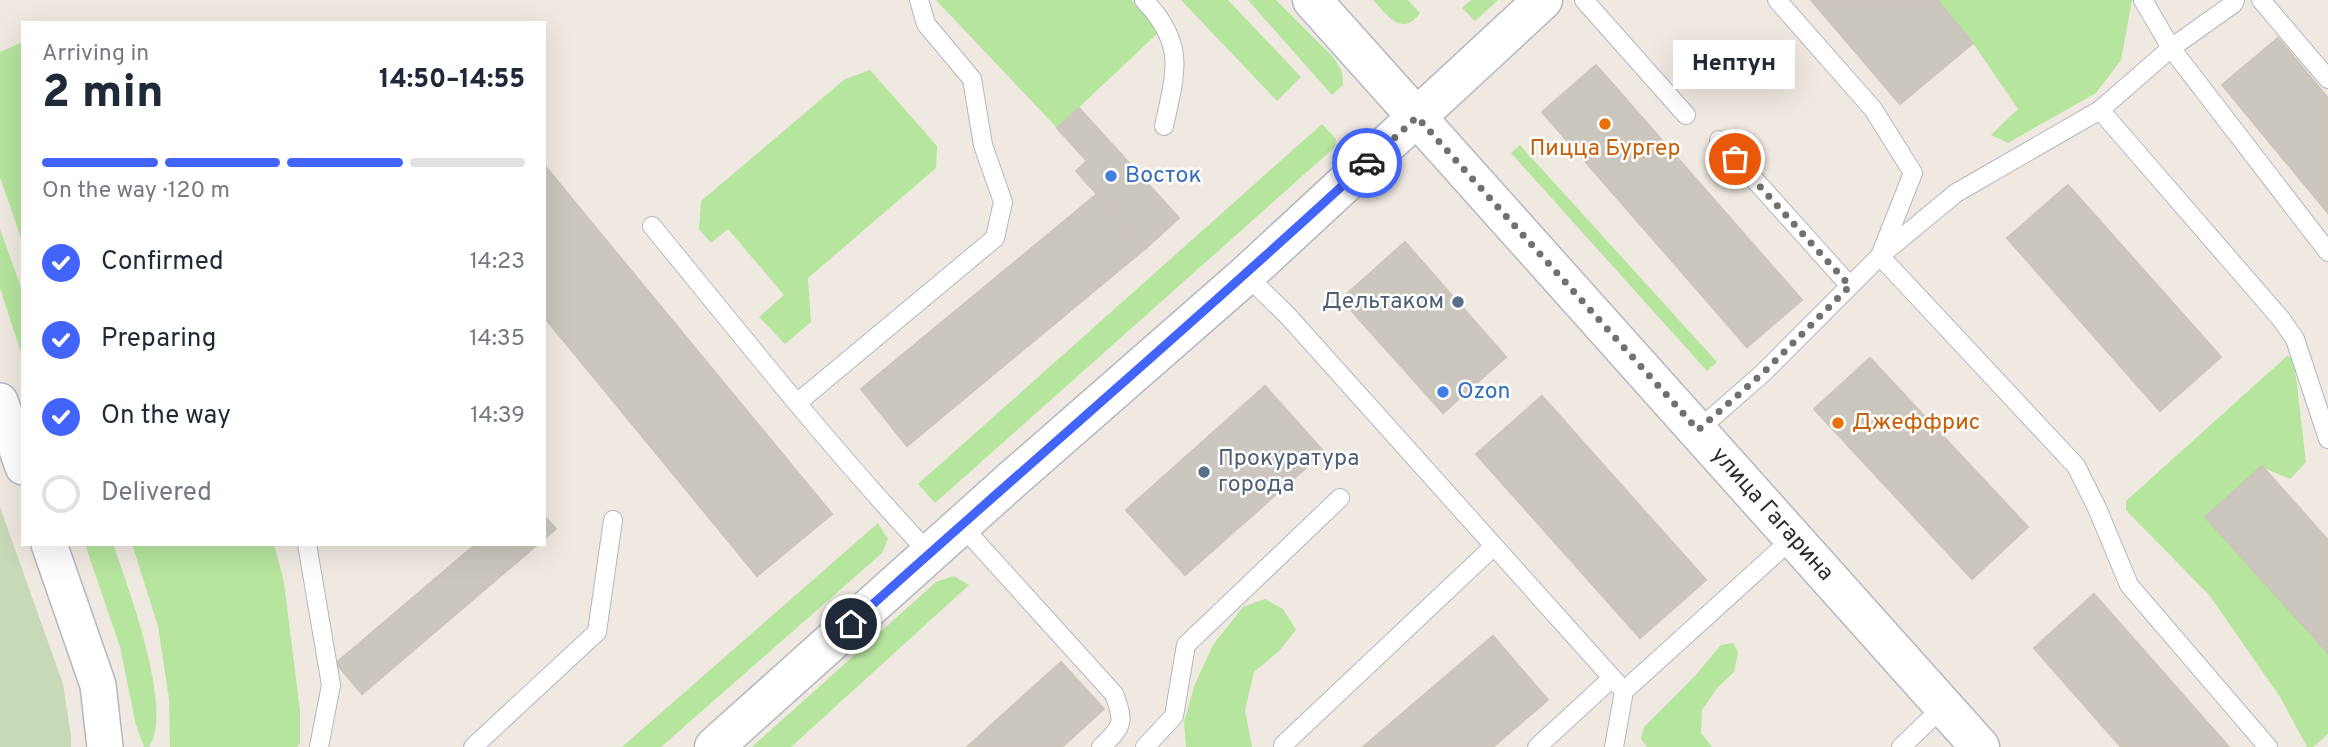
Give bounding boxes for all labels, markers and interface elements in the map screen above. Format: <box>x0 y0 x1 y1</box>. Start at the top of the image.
text: Arriving in <box>42 40 149 69</box>
callout: Нептун <box>1674 40 1796 89</box>
text: Нептун <box>1692 50 1776 79</box>
text: 14:50–14:55 <box>379 64 525 97</box>
text: 2 min <box>42 65 164 124</box>
marker: Пицца Бургер <box>1597 116 1613 132</box>
courier <box>1332 128 1402 198</box>
pin <box>1705 129 1765 189</box>
place label: Пицца Бургер <box>1530 135 1680 164</box>
icon: bag <box>1716 140 1754 178</box>
icon: car <box>1348 144 1386 182</box>
place label: Восток <box>1125 162 1202 191</box>
marker: Восток <box>1103 168 1119 184</box>
text: On the way · 120 m <box>42 177 230 206</box>
icon: check <box>42 244 80 282</box>
text: Confirmed <box>101 246 224 279</box>
text: 14:23 <box>470 248 525 277</box>
place label: Дельтаком <box>1322 288 1444 317</box>
marker: Дельтаком <box>1450 294 1466 310</box>
icon: check <box>42 321 80 359</box>
text: Preparing <box>101 323 216 356</box>
text: 14:35 <box>469 325 525 354</box>
place label: Ozon <box>1457 378 1510 407</box>
marker: Ozon <box>1435 384 1451 400</box>
icon: check <box>42 398 80 436</box>
text: On the way <box>101 400 231 433</box>
text: 14:39 <box>470 402 525 431</box>
place label: Джеффрис <box>1852 409 1980 438</box>
marker: Джеффрис <box>1830 415 1846 431</box>
street label: улица Гагарина <box>1704 441 1840 587</box>
place label: Прокуратура города <box>1218 445 1359 500</box>
marker: Прокуратура города <box>1196 464 1212 480</box>
text: Delivered <box>101 477 212 510</box>
pin <box>821 594 881 654</box>
icon: home <box>832 605 870 643</box>

